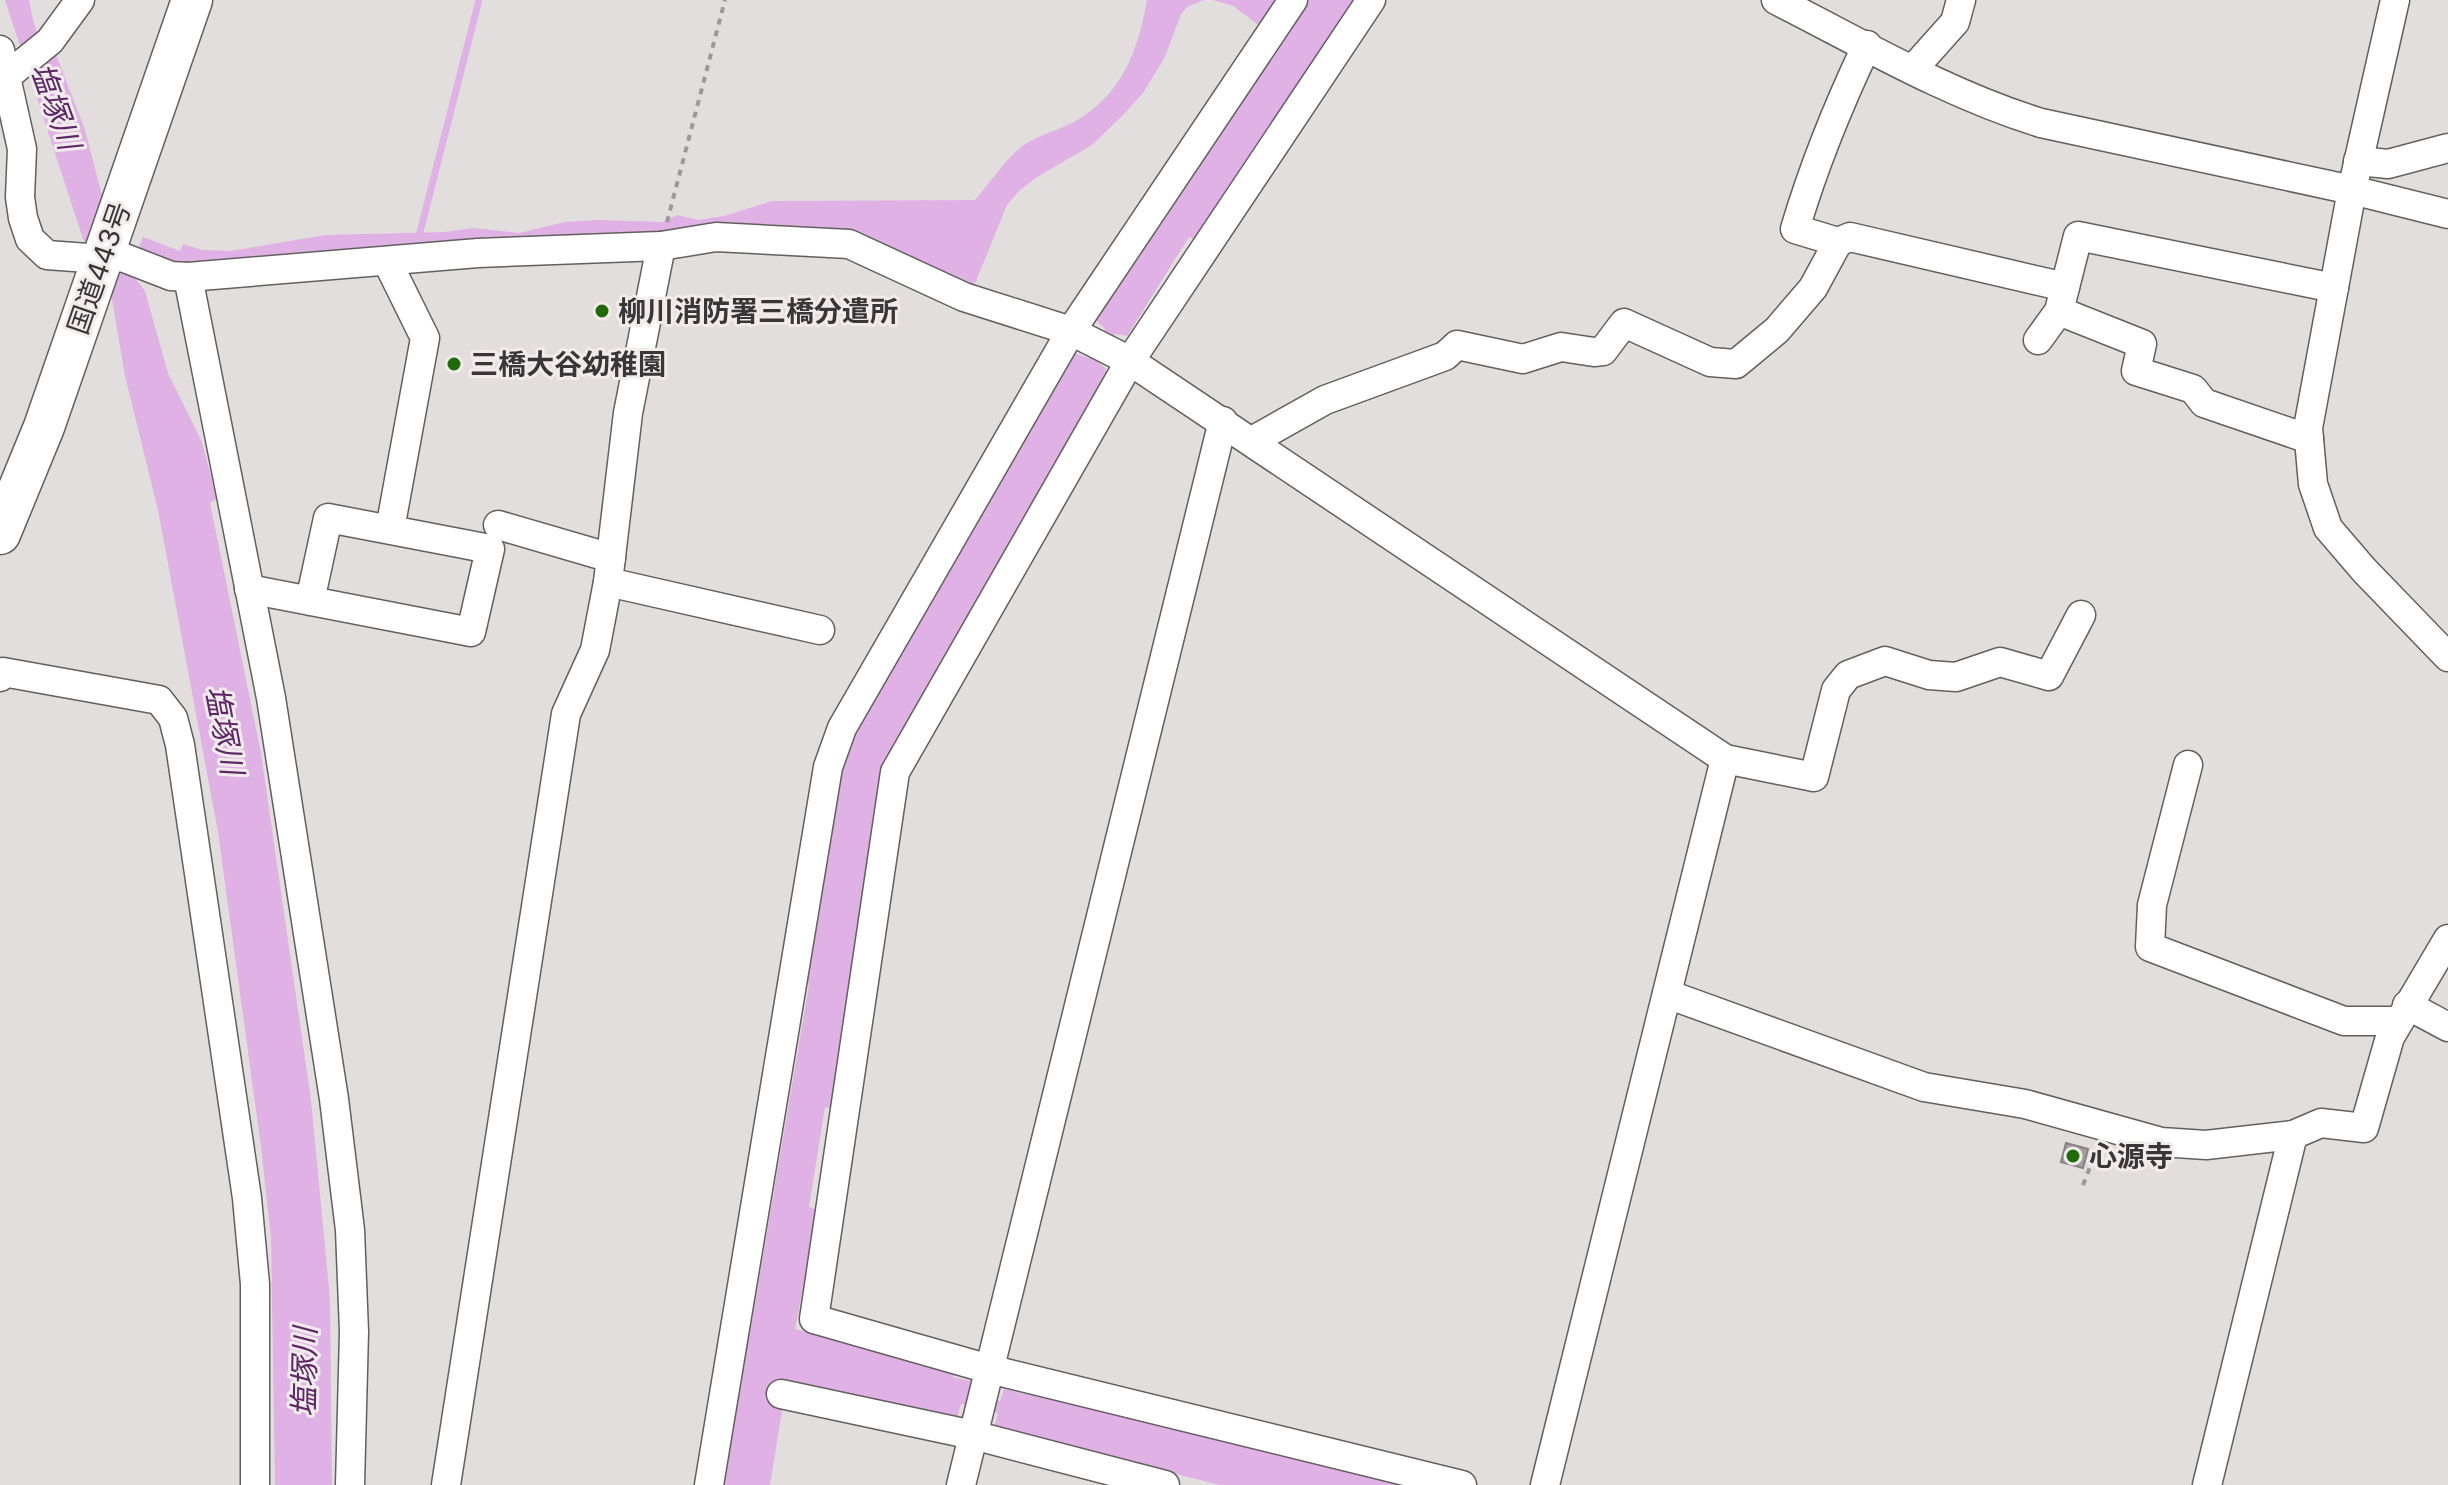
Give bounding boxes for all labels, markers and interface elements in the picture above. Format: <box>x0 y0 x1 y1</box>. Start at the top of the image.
water label: 塩塚川 <box>24 58 89 157</box>
street label: 国道443号 <box>61 197 137 339</box>
place label: 柳川消防署三橋分遣所 <box>618 294 898 328</box>
marker: 柳川消防署三橋分遣所 <box>593 302 611 320</box>
place label: 三橋大谷幼稚園 <box>470 347 666 381</box>
marker: 三橋大谷幼稚園 <box>445 355 463 373</box>
water label: 塩塚川 <box>199 682 252 781</box>
place label: 心源寺 <box>2089 1139 2173 1173</box>
marker: 心源寺 <box>2064 1147 2082 1165</box>
water label: 塩塚川 <box>285 1324 323 1417</box>

